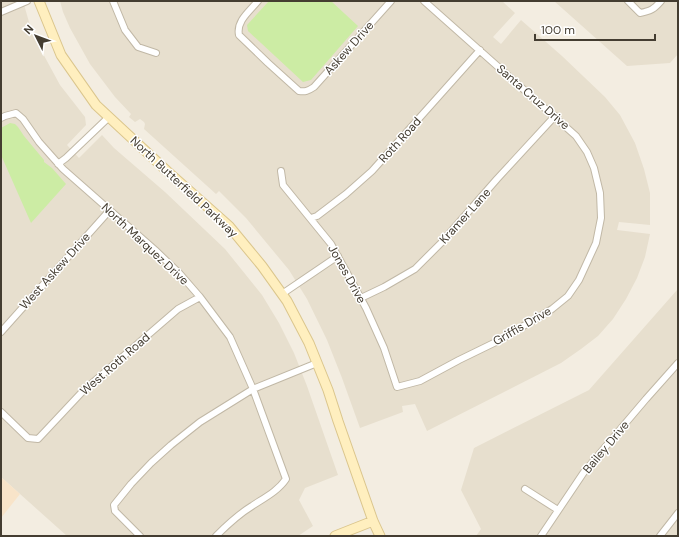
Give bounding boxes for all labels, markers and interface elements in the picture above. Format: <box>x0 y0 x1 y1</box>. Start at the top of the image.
north arrow <box>16 16 56 56</box>
scale bar <box>535 16 655 42</box>
street label: Askew Drive <box>321 18 377 78</box>
text: N <box>21 22 36 37</box>
text: 100 m <box>541 22 575 38</box>
street label: Santa Cruz Drive <box>493 61 573 133</box>
street label: Roth Road <box>375 114 425 166</box>
street label: North Butterfield Parkway <box>127 133 242 241</box>
street label: Kramer Lane <box>436 185 494 247</box>
street label: North Marquez Drive <box>98 199 192 289</box>
street label: West Askew Drive <box>16 229 94 313</box>
street label: Jones Drive <box>324 242 370 306</box>
street label: Griffis Drive <box>490 303 554 349</box>
street label: West Roth Road <box>77 329 153 399</box>
street label: Bailey Drive <box>579 417 633 477</box>

